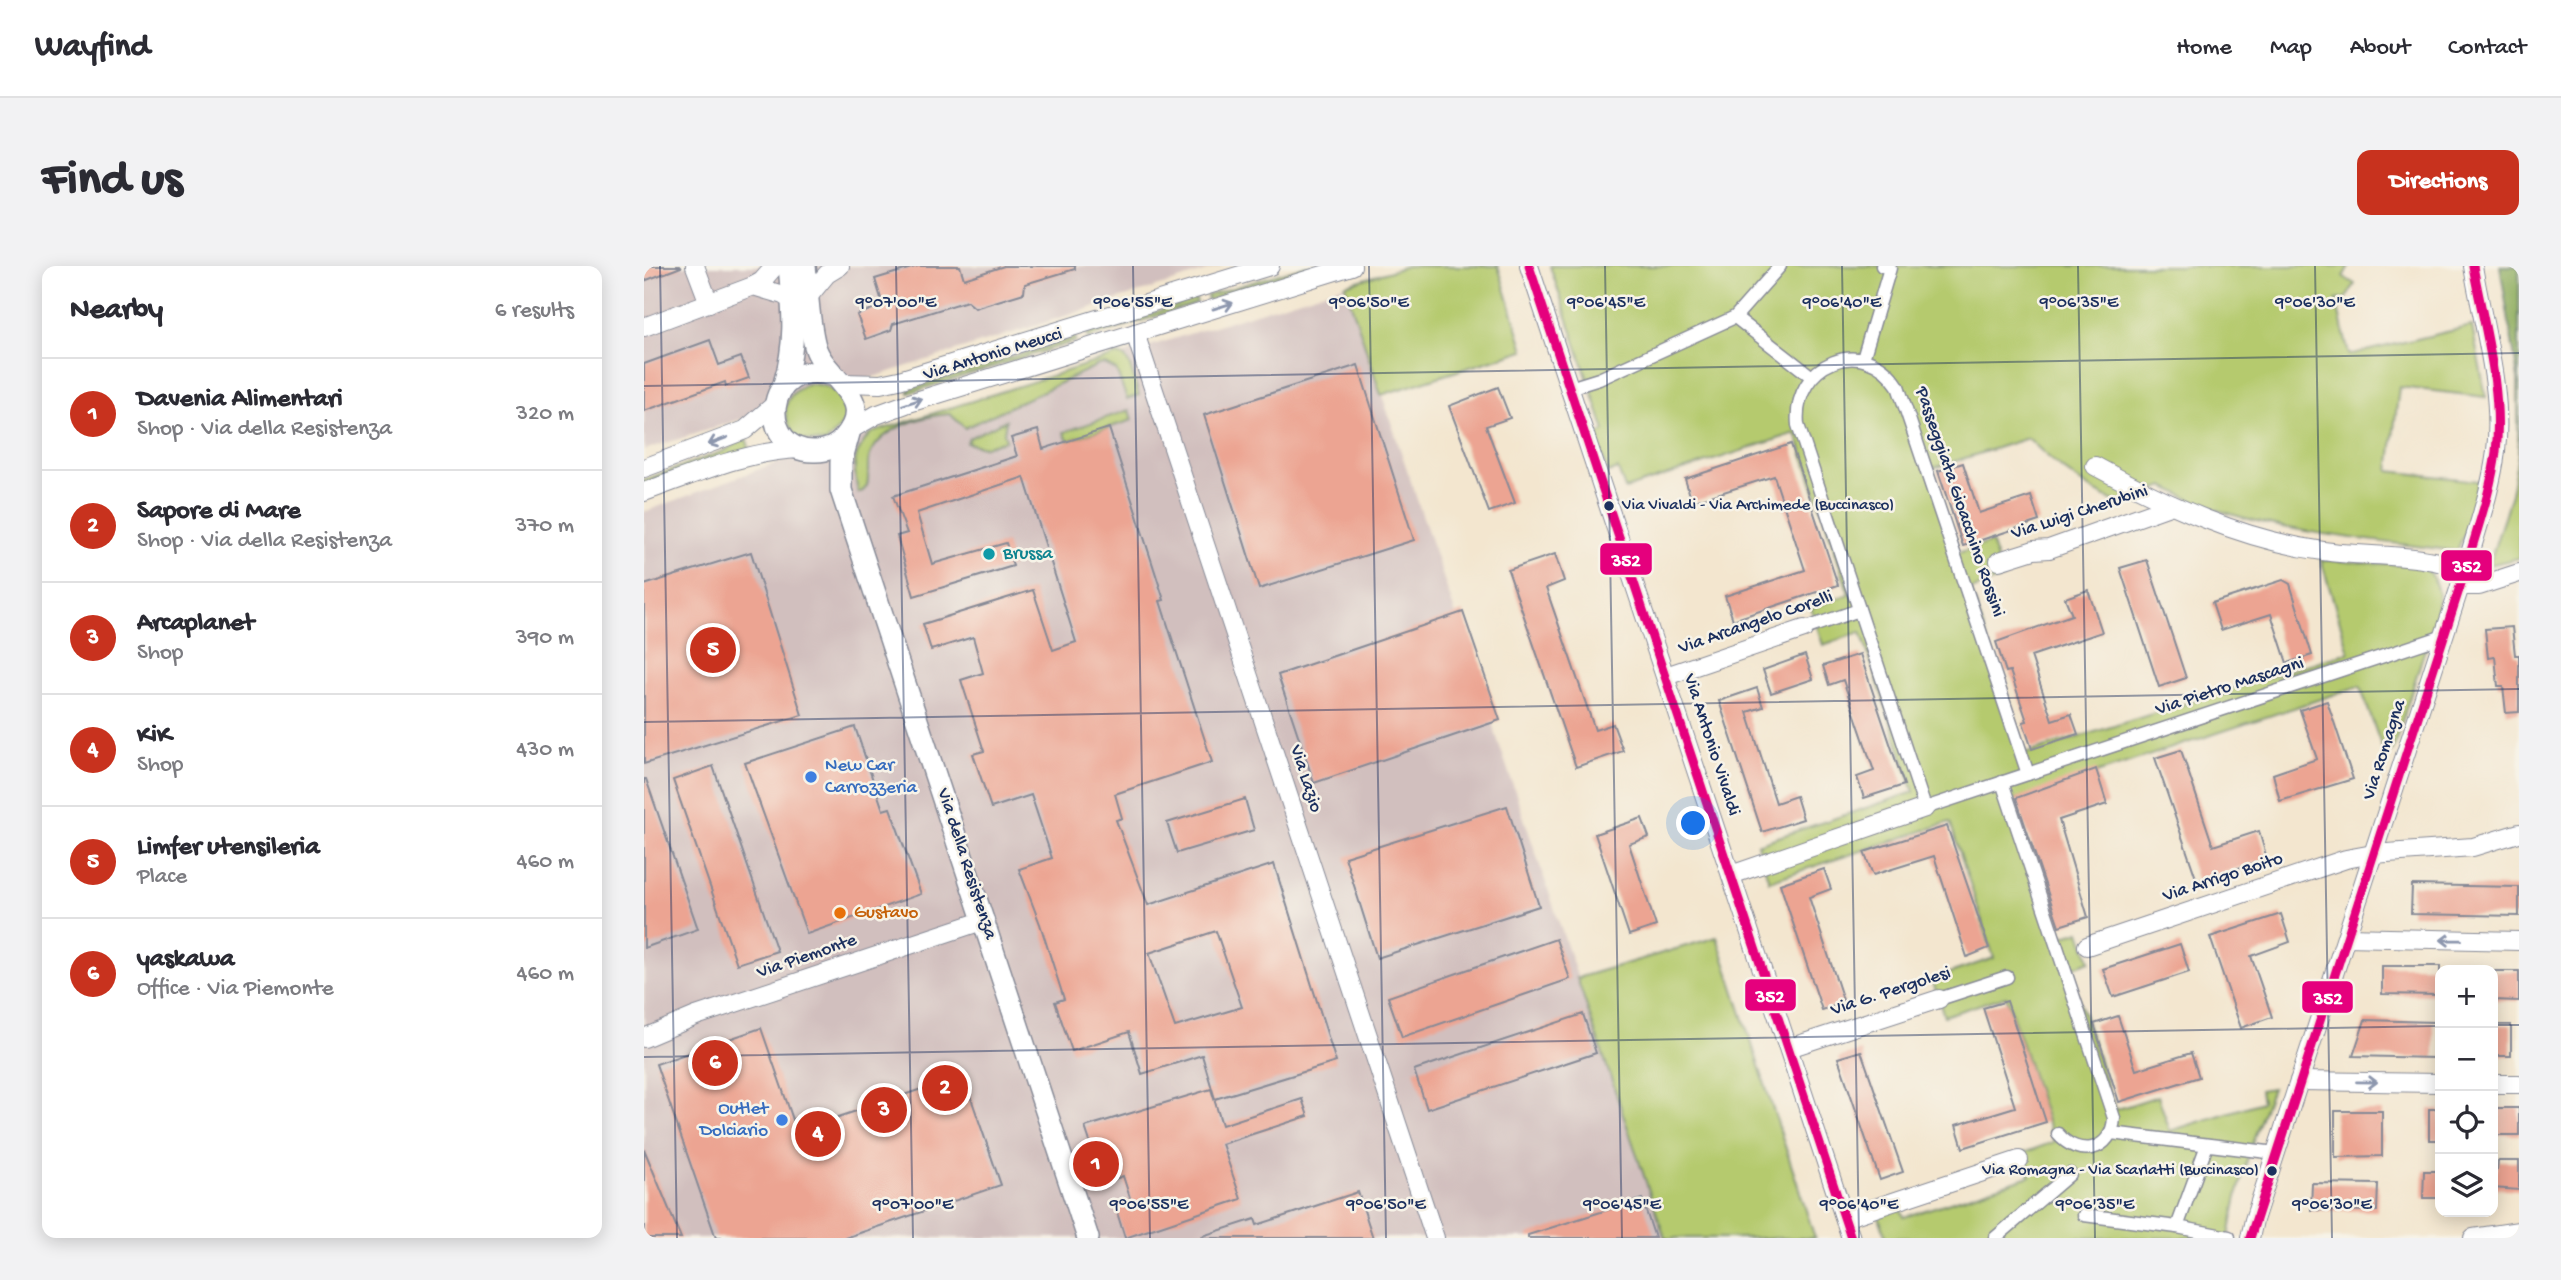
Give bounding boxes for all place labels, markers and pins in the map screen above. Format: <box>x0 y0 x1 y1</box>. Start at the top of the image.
place label: Via Vivaldi - Via Archimede (Buccinasco) <box>1621 496 1894 516</box>
marker: Via Vivaldi - Via Archimede (Buccinasco) <box>1602 499 1616 513</box>
place label: Brussa <box>1002 543 1054 566</box>
marker: Brussa <box>981 546 997 562</box>
pin: 5 <box>690 624 736 676</box>
place label: New Car Carrozzeria <box>825 755 919 800</box>
marker: New Car Carrozzeria <box>803 769 819 785</box>
place label: Gustavo <box>854 902 919 925</box>
marker: Gustavo <box>832 905 848 921</box>
pin: 6 <box>692 1037 738 1089</box>
pin: 2 <box>922 1062 968 1114</box>
pin: 3 <box>861 1084 907 1136</box>
place label: Outlet Dolciario <box>698 1098 770 1143</box>
pin: 4 <box>795 1108 841 1160</box>
marker: Outlet Dolciario <box>774 1112 790 1128</box>
pin: 1 <box>1073 1138 1119 1190</box>
place label: Via Romagna - Via Scarlatti (Buccinasco) <box>1981 1161 2259 1181</box>
marker: Via Romagna - Via Scarlatti (Buccinasco) <box>2265 1164 2279 1178</box>

